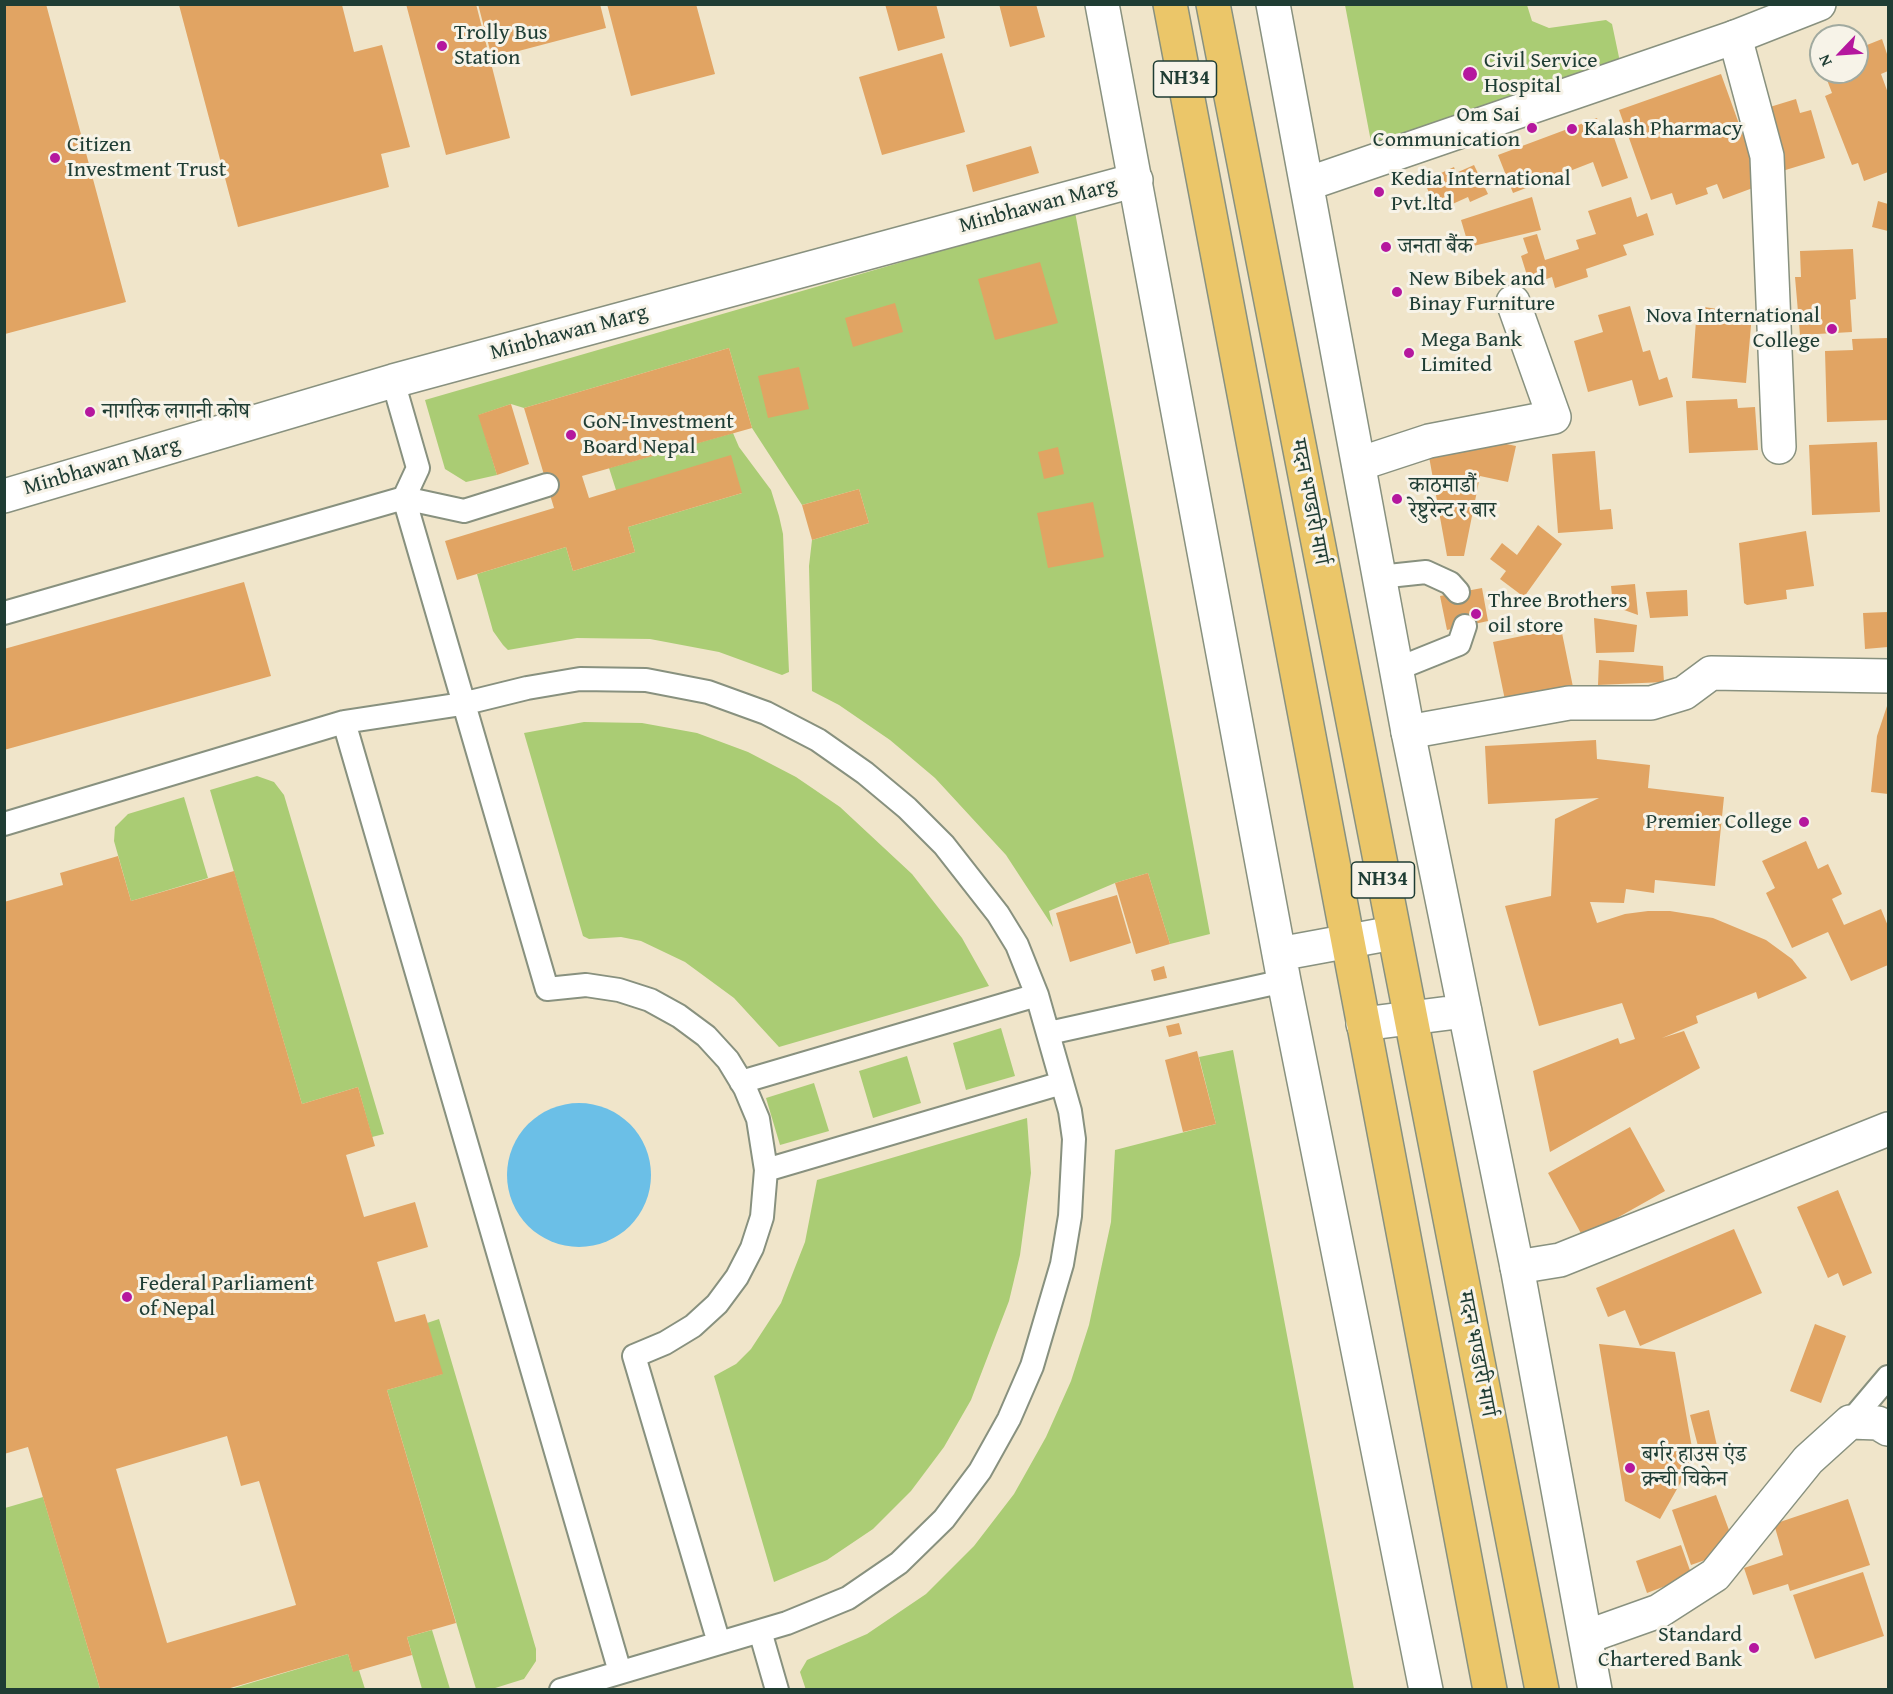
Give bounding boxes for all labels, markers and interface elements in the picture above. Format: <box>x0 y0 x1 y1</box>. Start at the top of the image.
place label: Trolly Bus Station <box>454 20 548 72</box>
north arrow <box>1809 24 1869 84</box>
marker: Trolly Bus Station <box>435 39 449 53</box>
place label: Civil Service Hospital <box>1484 48 1598 100</box>
text: N <box>1811 51 1838 71</box>
road number: NH34 <box>1154 61 1216 97</box>
marker: Civil Service Hospital <box>1461 65 1479 83</box>
place label: Om Sai Communication <box>1373 102 1520 154</box>
place label: Kalash Pharmacy <box>1584 116 1743 142</box>
marker: Om Sai Communication <box>1525 121 1539 135</box>
marker: Kalash Pharmacy <box>1565 122 1579 136</box>
place label: Citizen Investment Trust <box>67 132 226 184</box>
marker: Citizen Investment Trust <box>48 151 62 165</box>
place label: Kedia International Pvt.ltd <box>1391 166 1571 218</box>
street label: Minbhawan Marg <box>956 172 1120 240</box>
marker: Kedia International Pvt.ltd <box>1372 185 1386 199</box>
place label: जनता बैंक <box>1398 234 1473 260</box>
marker: जनता बैंक <box>1379 240 1393 254</box>
place label: New Bibek and Binay Furniture <box>1409 266 1555 318</box>
marker: New Bibek and Binay Furniture <box>1390 285 1404 299</box>
street label: Minbhawan Marg <box>487 299 651 367</box>
place label: Nova International College <box>1646 303 1820 354</box>
marker: Nova International College <box>1825 322 1839 336</box>
place label: Mega Bank Limited <box>1421 327 1522 378</box>
marker: Mega Bank Limited <box>1402 346 1416 360</box>
place label: नागरिक लगानी कोष <box>102 399 250 425</box>
marker: नागरिक लगानी कोष <box>83 405 97 419</box>
place label: GoN-Investment Board Nepal <box>583 409 734 460</box>
marker: GoN-Investment Board Nepal <box>564 428 578 442</box>
street label: Minbhawan Marg <box>21 432 183 502</box>
street label: मदन भण्डारी मार्ग <box>1284 437 1334 567</box>
place label: काठमाडौं रेष्टुरेन्ट र बार <box>1409 473 1496 524</box>
marker: काठमाडौं रेष्टुरेन्ट र बार <box>1390 492 1404 506</box>
place label: Three Brothers oil store <box>1488 588 1628 640</box>
marker: Three Brothers oil store <box>1469 607 1483 621</box>
place label: Premier College <box>1646 809 1792 835</box>
marker: Premier College <box>1797 815 1811 829</box>
road number: NH34 <box>1352 862 1414 898</box>
place label: Federal Parliament of Nepal <box>139 1271 314 1322</box>
street label: मदन भण्डारी मार्ग <box>1451 1289 1501 1419</box>
marker: Federal Parliament of Nepal <box>120 1290 134 1304</box>
place label: बर्गर हाउस एंड क्र्न्ची चिकेन <box>1642 1442 1746 1494</box>
marker: बर्गर हाउस एंड क्र्न्ची चिकेन <box>1623 1461 1637 1475</box>
place label: Standard Chartered Bank <box>1598 1622 1742 1674</box>
marker: Standard Chartered Bank <box>1747 1641 1761 1655</box>

